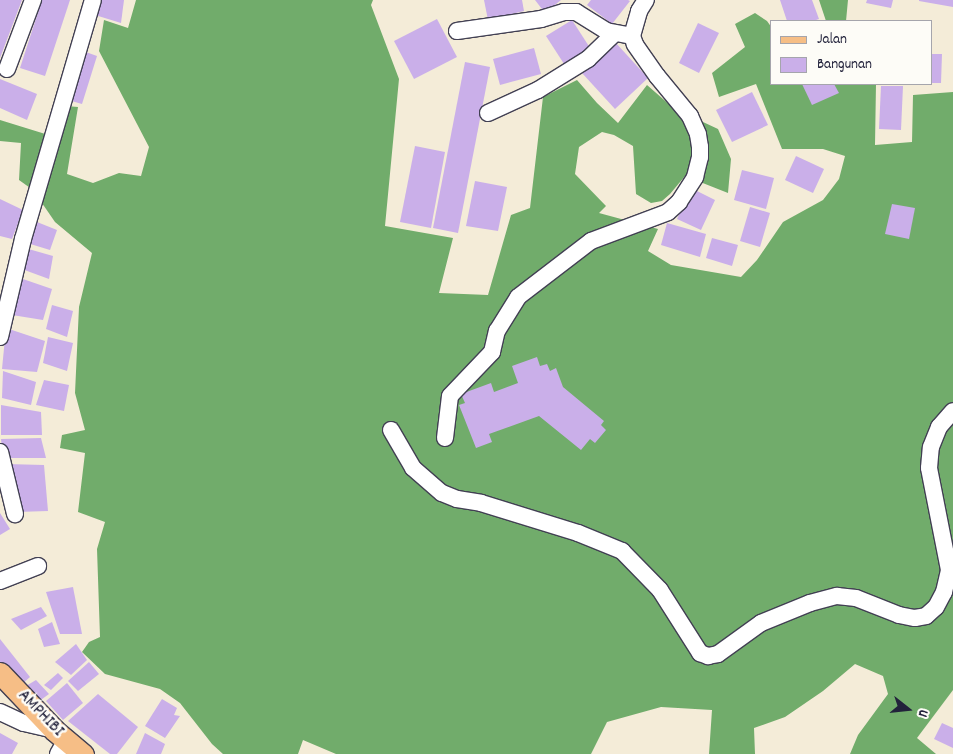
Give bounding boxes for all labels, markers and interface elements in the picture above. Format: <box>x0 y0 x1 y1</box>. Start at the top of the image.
legend <box>770 20 933 85</box>
text: Jalan <box>817 29 847 51</box>
text: Bangunan <box>817 54 872 76</box>
north arrow <box>883 684 933 734</box>
street label: AMPHIBI <box>12 686 68 742</box>
text: U <box>912 707 933 719</box>

